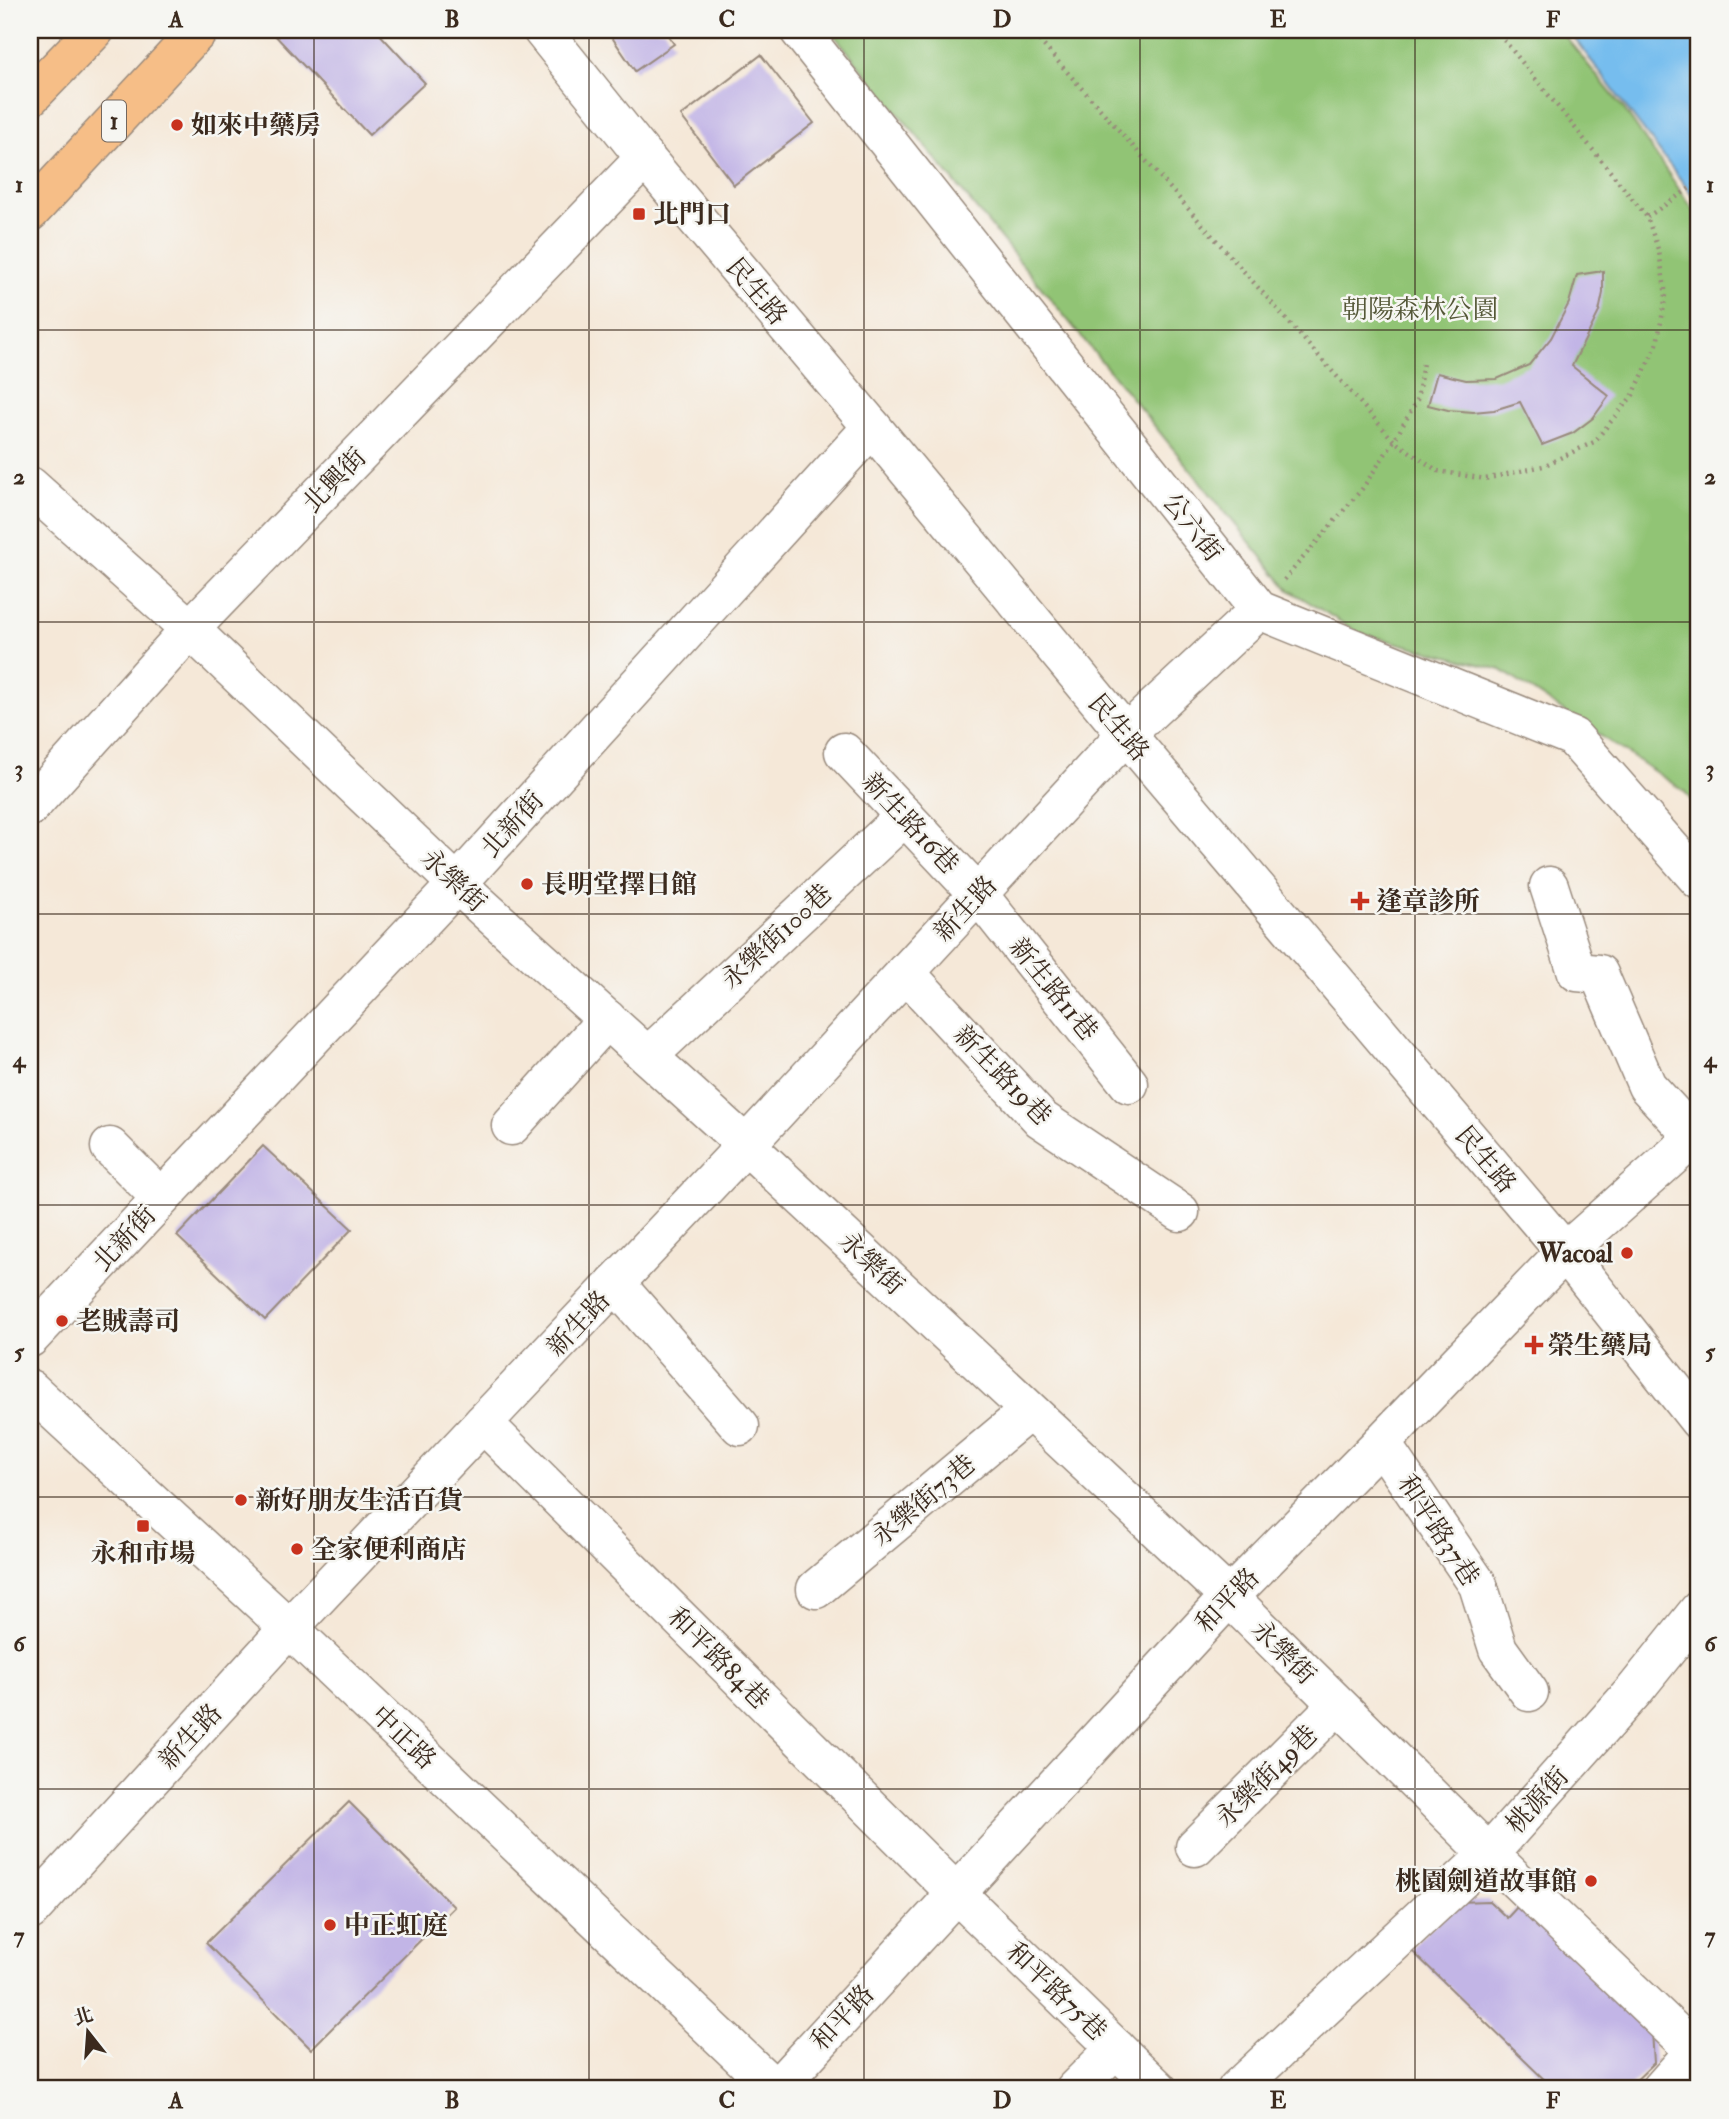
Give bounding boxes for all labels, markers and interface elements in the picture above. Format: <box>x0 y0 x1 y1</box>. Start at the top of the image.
text: A <box>168 5 184 34</box>
text: B <box>444 5 460 34</box>
text: C <box>719 5 735 34</box>
text: D <box>993 5 1011 34</box>
text: E <box>1270 5 1287 34</box>
text: F <box>1546 5 1561 34</box>
road number: 1 <box>102 100 126 141</box>
place label: 如來中藥房 <box>191 110 321 142</box>
marker: 如來中藥房 <box>169 117 185 133</box>
text: 1 <box>15 170 23 199</box>
text: 1 <box>1706 170 1714 199</box>
place label: 北門口 <box>653 199 731 231</box>
marker: 北門口 <box>631 206 647 222</box>
street label: 民生路 <box>719 251 794 332</box>
park label: 朝陽森林公園 <box>1342 294 1498 326</box>
street label: 北興街 <box>296 442 373 520</box>
text: 2 <box>13 462 25 491</box>
text: 2 <box>1704 462 1716 491</box>
street label: 公六街 <box>1156 487 1229 568</box>
street label: 民生路 <box>1081 687 1156 768</box>
text: 3 <box>15 754 23 783</box>
text: 3 <box>1706 754 1714 783</box>
street label: 新生路16巷 <box>856 767 965 881</box>
street label: 北新街 <box>475 785 551 864</box>
street label: 永樂街 <box>414 842 493 919</box>
place label: 長明堂擇日館 <box>541 869 697 901</box>
street label: 新生路 <box>927 869 1004 948</box>
marker: 長明堂擇日館 <box>519 876 535 892</box>
street label: 永樂街100巷 <box>715 877 839 996</box>
place label: 逢章診所 <box>1376 886 1480 918</box>
marker: 逢章診所 <box>1350 891 1370 911</box>
street label: 新生路11巷 <box>1002 932 1104 1047</box>
street label: 新生路19巷 <box>947 1019 1058 1132</box>
text: 4 <box>12 1045 27 1074</box>
text: 4 <box>1703 1045 1718 1074</box>
street label: 民生路 <box>1448 1119 1523 1200</box>
street label: 北新街 <box>86 1199 163 1278</box>
street label: 永樂街 <box>832 1225 911 1302</box>
place label: Wacoal <box>1537 1238 1613 1270</box>
marker: Wacoal <box>1619 1245 1635 1261</box>
street label: 新生路 <box>540 1284 617 1363</box>
place label: 老賊壽司 <box>76 1306 180 1338</box>
marker: 老賊壽司 <box>54 1313 70 1329</box>
place label: 榮生藥局 <box>1548 1330 1652 1362</box>
text: 5 <box>14 1337 25 1366</box>
marker: 榮生藥局 <box>1526 1337 1542 1353</box>
text: 5 <box>1705 1337 1716 1366</box>
street label: 永樂街73巷 <box>865 1448 982 1553</box>
street label: 和平路37巷 <box>1390 1469 1486 1592</box>
place label: 新好朋友生活百貨 <box>255 1485 463 1517</box>
marker: 新好朋友生活百貨 <box>233 1492 249 1508</box>
marker: 永和市場 <box>135 1518 151 1534</box>
place label: 全家便利商店 <box>311 1534 467 1566</box>
place label: 永和市場 <box>91 1538 195 1570</box>
marker: 全家便利商店 <box>289 1541 305 1557</box>
street label: 和平路 <box>1189 1562 1266 1640</box>
street label: 和平路84巷 <box>661 1601 776 1716</box>
street label: 永樂街 <box>1244 1614 1322 1692</box>
text: 6 <box>13 1629 27 1658</box>
text: 6 <box>1704 1629 1718 1658</box>
street label: 新生路 <box>152 1697 229 1776</box>
street label: 中正路 <box>364 1699 442 1776</box>
street label: 永樂街49巷 <box>1209 1719 1324 1834</box>
street label: 桃源街 <box>1500 1761 1576 1840</box>
place label: 桃園劍道故事館 <box>1395 1866 1577 1898</box>
marker: 桃園劍道故事館 <box>1583 1873 1599 1889</box>
place label: 中正虹庭 <box>344 1910 448 1942</box>
marker: 中正虹庭 <box>322 1917 338 1933</box>
text: 7 <box>14 1921 25 1950</box>
text: 7 <box>1705 1921 1716 1950</box>
street label: 和平路75巷 <box>999 1936 1113 2047</box>
street label: 和平路 <box>804 1978 881 2057</box>
north arrow <box>52 1996 122 2066</box>
text: 北 <box>71 2002 96 2031</box>
text: A <box>168 2086 184 2115</box>
text: B <box>444 2086 460 2115</box>
text: C <box>719 2086 735 2115</box>
text: D <box>993 2086 1011 2115</box>
text: E <box>1270 2086 1287 2115</box>
text: F <box>1546 2086 1561 2115</box>

